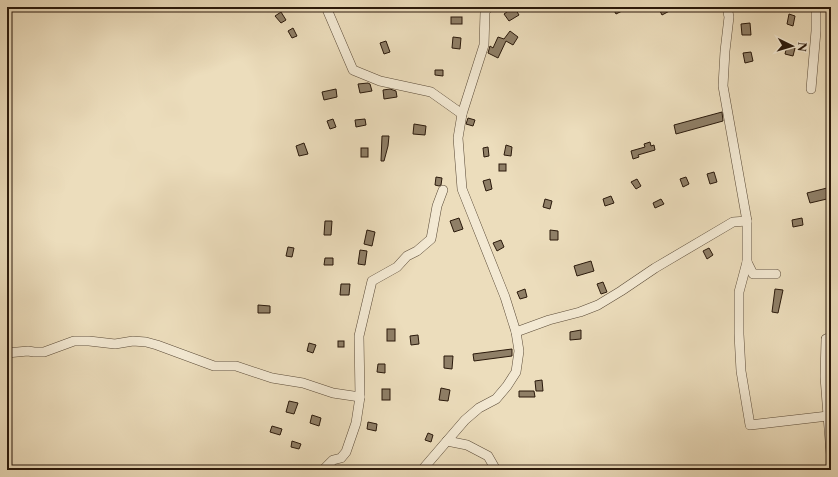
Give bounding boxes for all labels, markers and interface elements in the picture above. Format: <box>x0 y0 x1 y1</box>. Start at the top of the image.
north arrow <box>772 26 812 66</box>
text: N <box>795 41 809 53</box>

